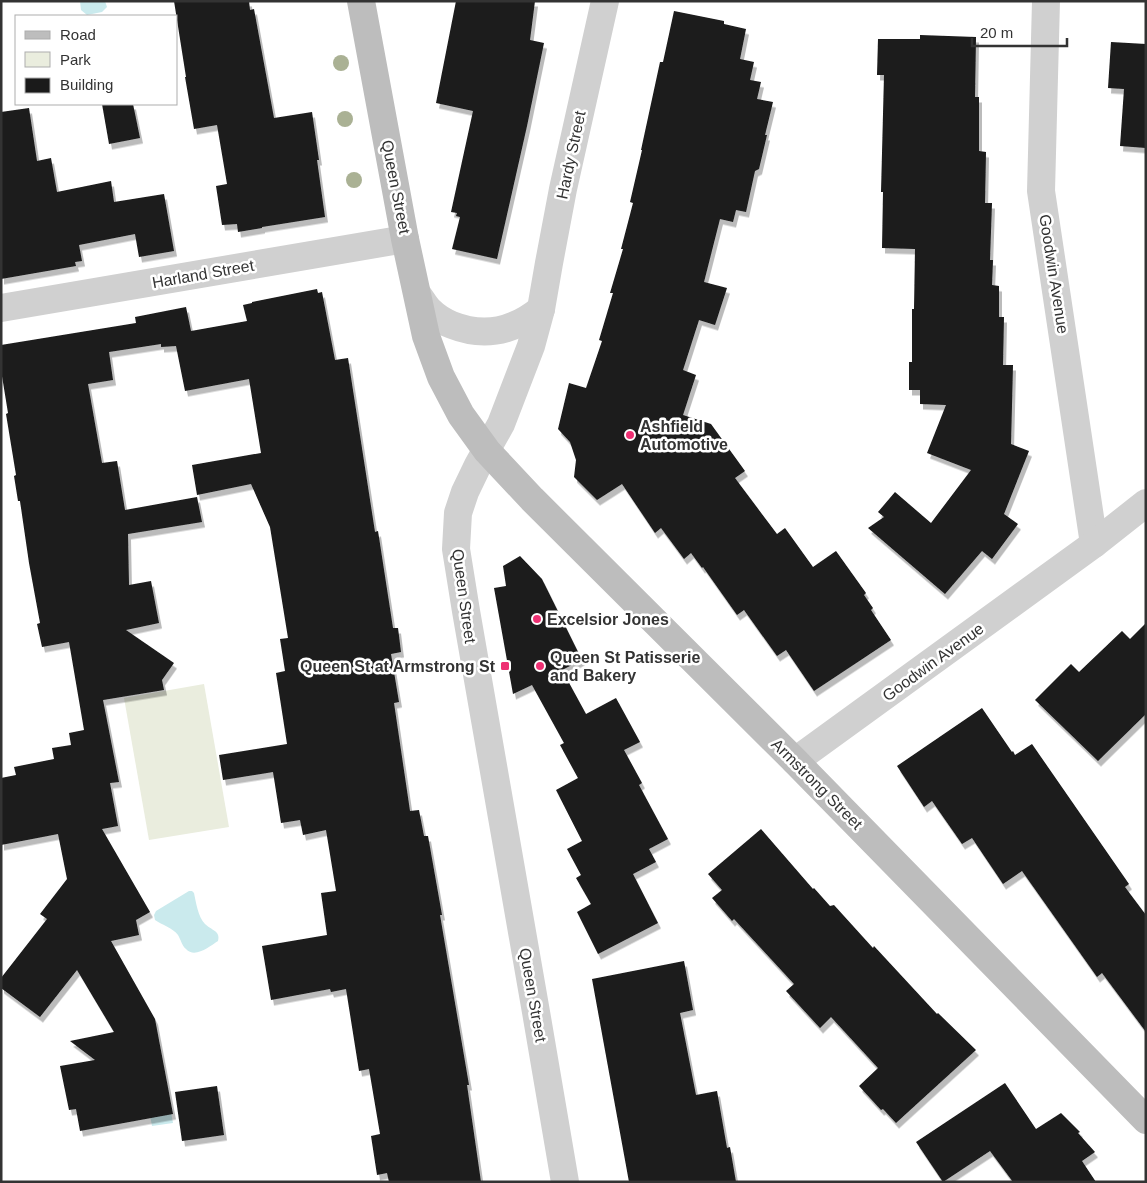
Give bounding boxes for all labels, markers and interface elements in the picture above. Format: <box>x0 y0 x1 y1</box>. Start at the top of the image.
legend <box>15 15 178 105</box>
scale bar <box>972 15 1067 47</box>
text: 20 m <box>980 24 1013 41</box>
text: Road <box>60 26 96 43</box>
text: Park <box>60 51 91 68</box>
text: Building <box>60 76 113 93</box>
street label: Hardy Street <box>553 109 589 201</box>
street label: Queen Street <box>379 139 414 236</box>
street label: Goodwin Avenue <box>1036 213 1072 335</box>
street label: Harland Street <box>151 257 256 291</box>
place label: Ashfield Automotive <box>640 418 728 453</box>
marker: Ashfield Automotive <box>624 429 636 441</box>
street label: Queen Street <box>449 548 479 645</box>
place label: Excelsior Jones <box>547 611 669 628</box>
marker: Excelsior Jones <box>531 613 543 625</box>
street label: Goodwin Avenue <box>879 620 987 704</box>
place label: Queen St Patisserie and Bakery <box>550 649 700 684</box>
place label: Queen St at Armstrong St <box>300 658 496 675</box>
marker: Queen St at Armstrong St <box>499 660 511 672</box>
marker: Queen St Patisserie and Bakery <box>534 660 546 672</box>
street label: Armstrong Street <box>768 735 866 833</box>
street label: Queen Street <box>516 947 550 1044</box>

